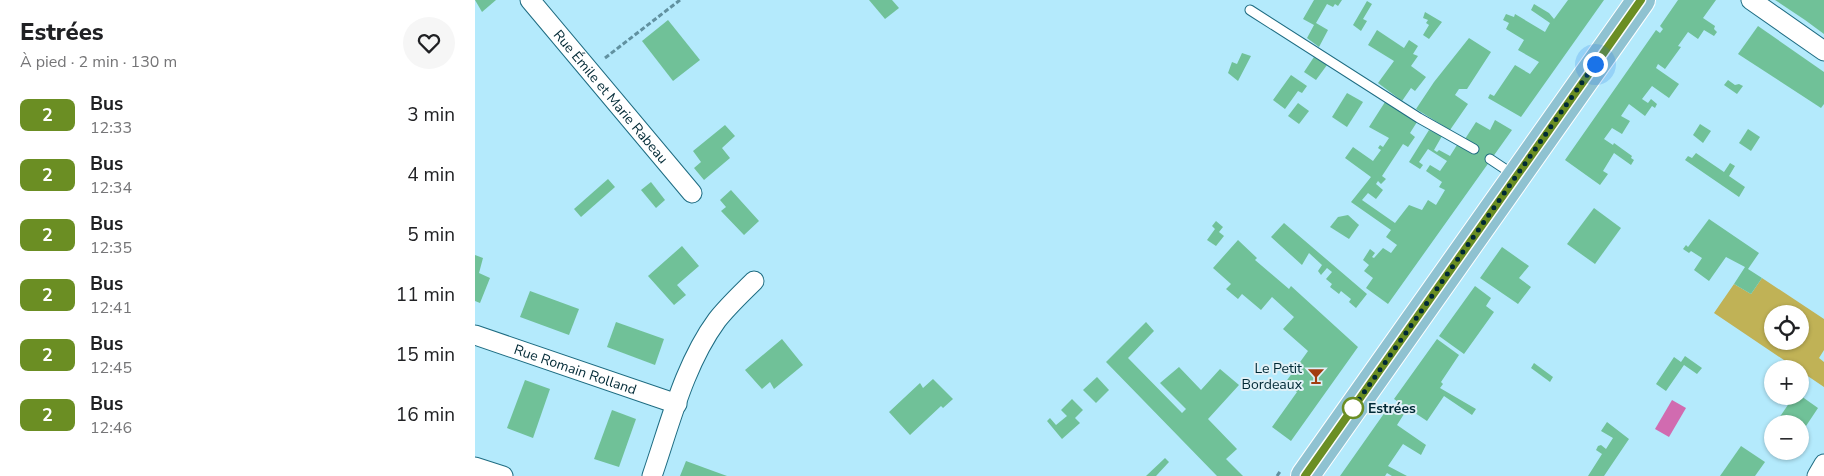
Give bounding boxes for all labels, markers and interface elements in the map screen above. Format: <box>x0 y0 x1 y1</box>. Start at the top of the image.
text: Estrées <box>20 16 104 48</box>
button: heart <box>403 17 455 69</box>
street label: Rue Émile et Marie Rabeau <box>549 26 673 167</box>
text: À pied · 2 min · 130 m <box>20 51 177 73</box>
your location <box>1583 52 1608 77</box>
text: Bus <box>90 91 123 117</box>
text: 3 min <box>407 102 455 128</box>
text: 2 <box>42 103 53 127</box>
text: 12:33 <box>90 117 132 139</box>
text: Bus <box>90 151 123 177</box>
text: 4 min <box>407 162 455 188</box>
text: 2 <box>42 163 53 187</box>
text: 12:34 <box>90 177 132 199</box>
text: Bus <box>90 211 123 237</box>
text: 5 min <box>407 222 455 248</box>
text: 2 <box>42 223 53 247</box>
text: 12:35 <box>90 237 132 259</box>
text: Bus <box>90 271 123 297</box>
text: 11 min <box>396 282 455 308</box>
text: 2 <box>42 283 53 307</box>
text: 12:41 <box>90 297 132 319</box>
map controls <box>1764 305 1809 460</box>
button: locate <box>1764 305 1809 350</box>
text: Bus <box>90 331 123 357</box>
street label: Rue Romain Rolland <box>511 340 639 399</box>
text: 15 min <box>396 342 455 368</box>
text: 2 <box>42 343 53 367</box>
text: 12:45 <box>90 357 132 379</box>
place label: Le Petit Bordeaux <box>1242 359 1303 394</box>
button: + <box>1764 360 1809 405</box>
bar icon: Le Petit Bordeaux <box>1306 366 1326 386</box>
text: Bus <box>90 391 123 417</box>
marker: Estrées <box>1342 397 1364 419</box>
place label: Estrées <box>1368 399 1416 418</box>
text: 16 min <box>396 402 455 428</box>
text: 2 <box>42 403 53 427</box>
button: − <box>1764 415 1809 460</box>
text: 12:46 <box>90 417 132 439</box>

